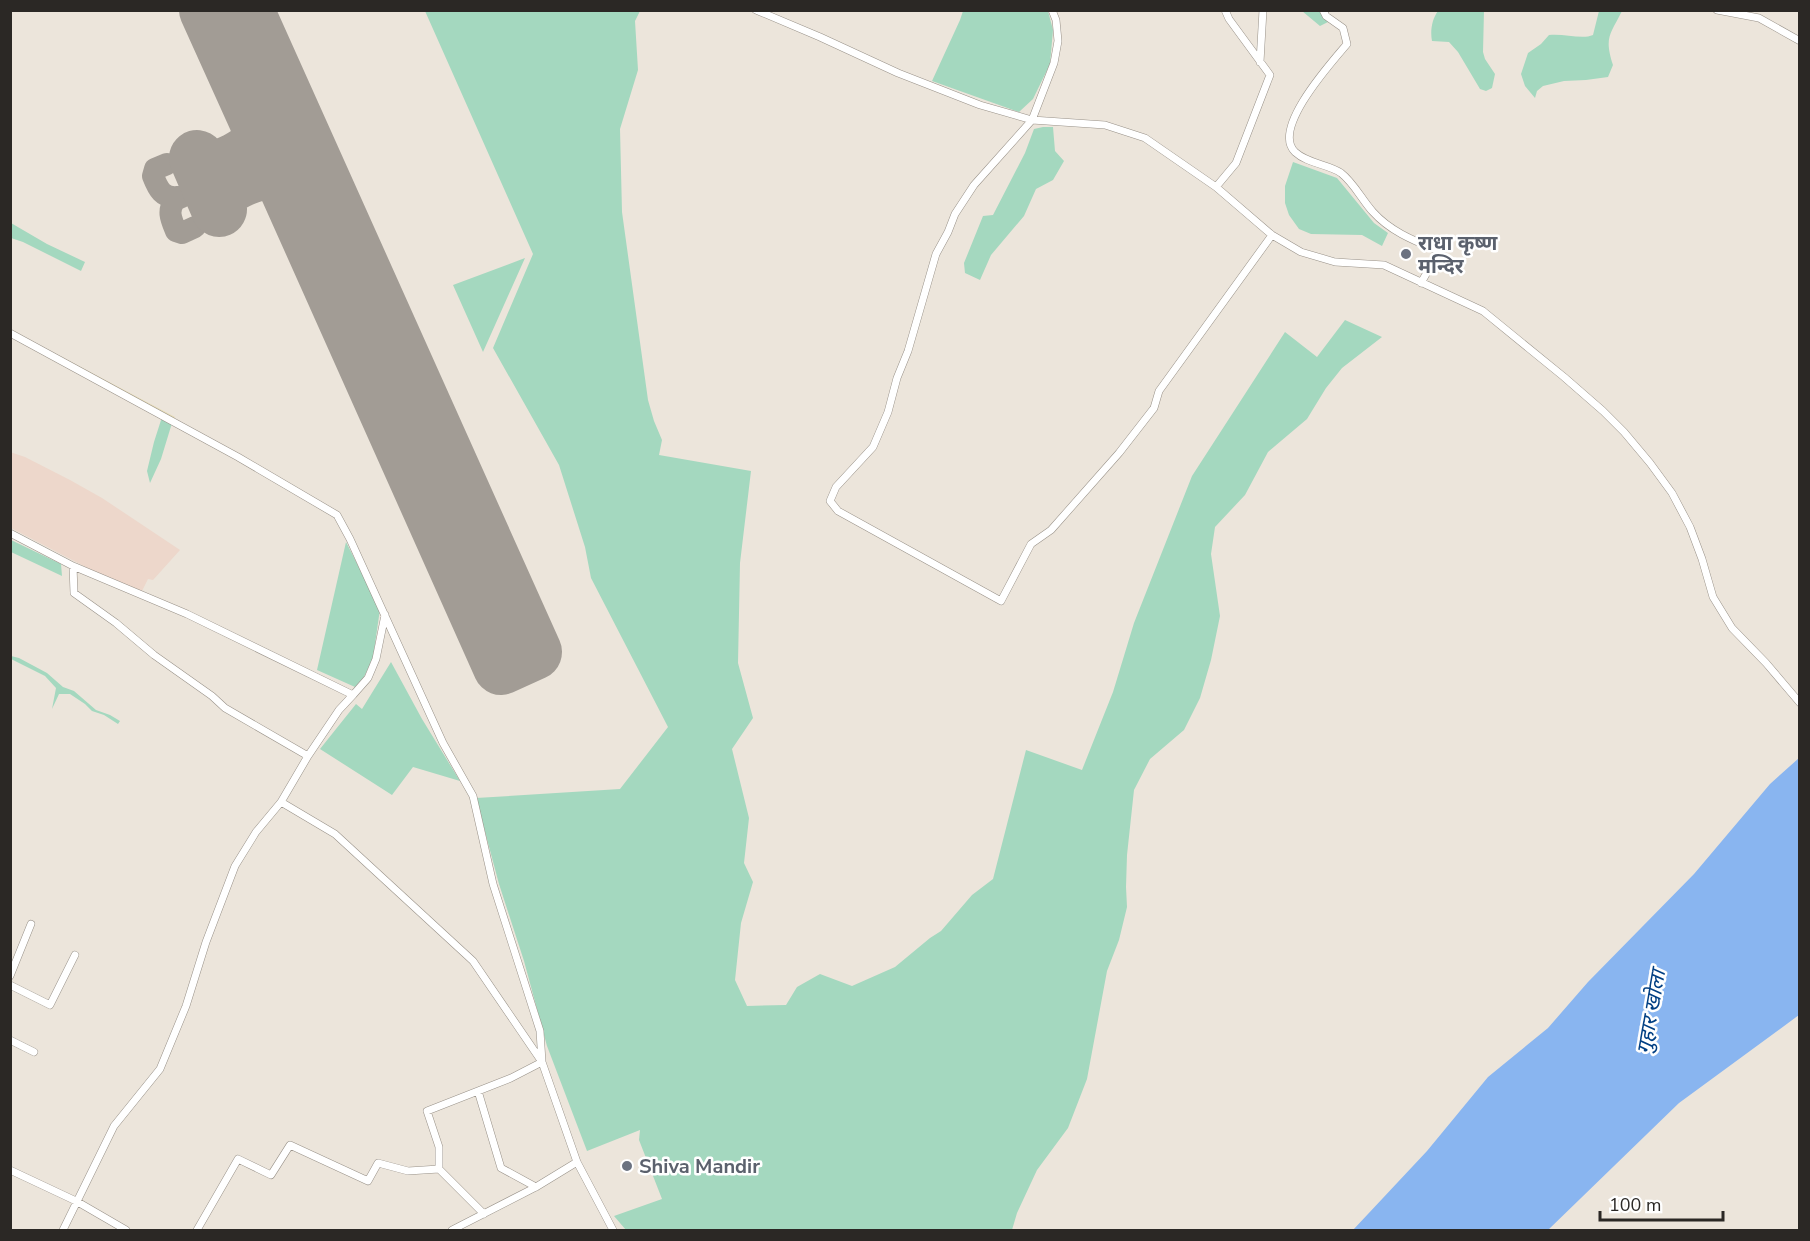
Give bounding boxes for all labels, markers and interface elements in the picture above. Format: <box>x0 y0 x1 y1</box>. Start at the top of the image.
place label: राधा कृष्ण मन्दिर <box>1418 230 1498 280</box>
marker: राधा कृष्ण मन्दिर <box>1399 247 1413 261</box>
water label: गुहार खोला <box>1630 964 1673 1056</box>
place label: Shiva Mandir <box>639 1153 760 1180</box>
marker: Shiva Mandir <box>620 1159 634 1173</box>
scale bar <box>1600 1184 1723 1222</box>
text: 100 m <box>1609 1193 1661 1217</box>

